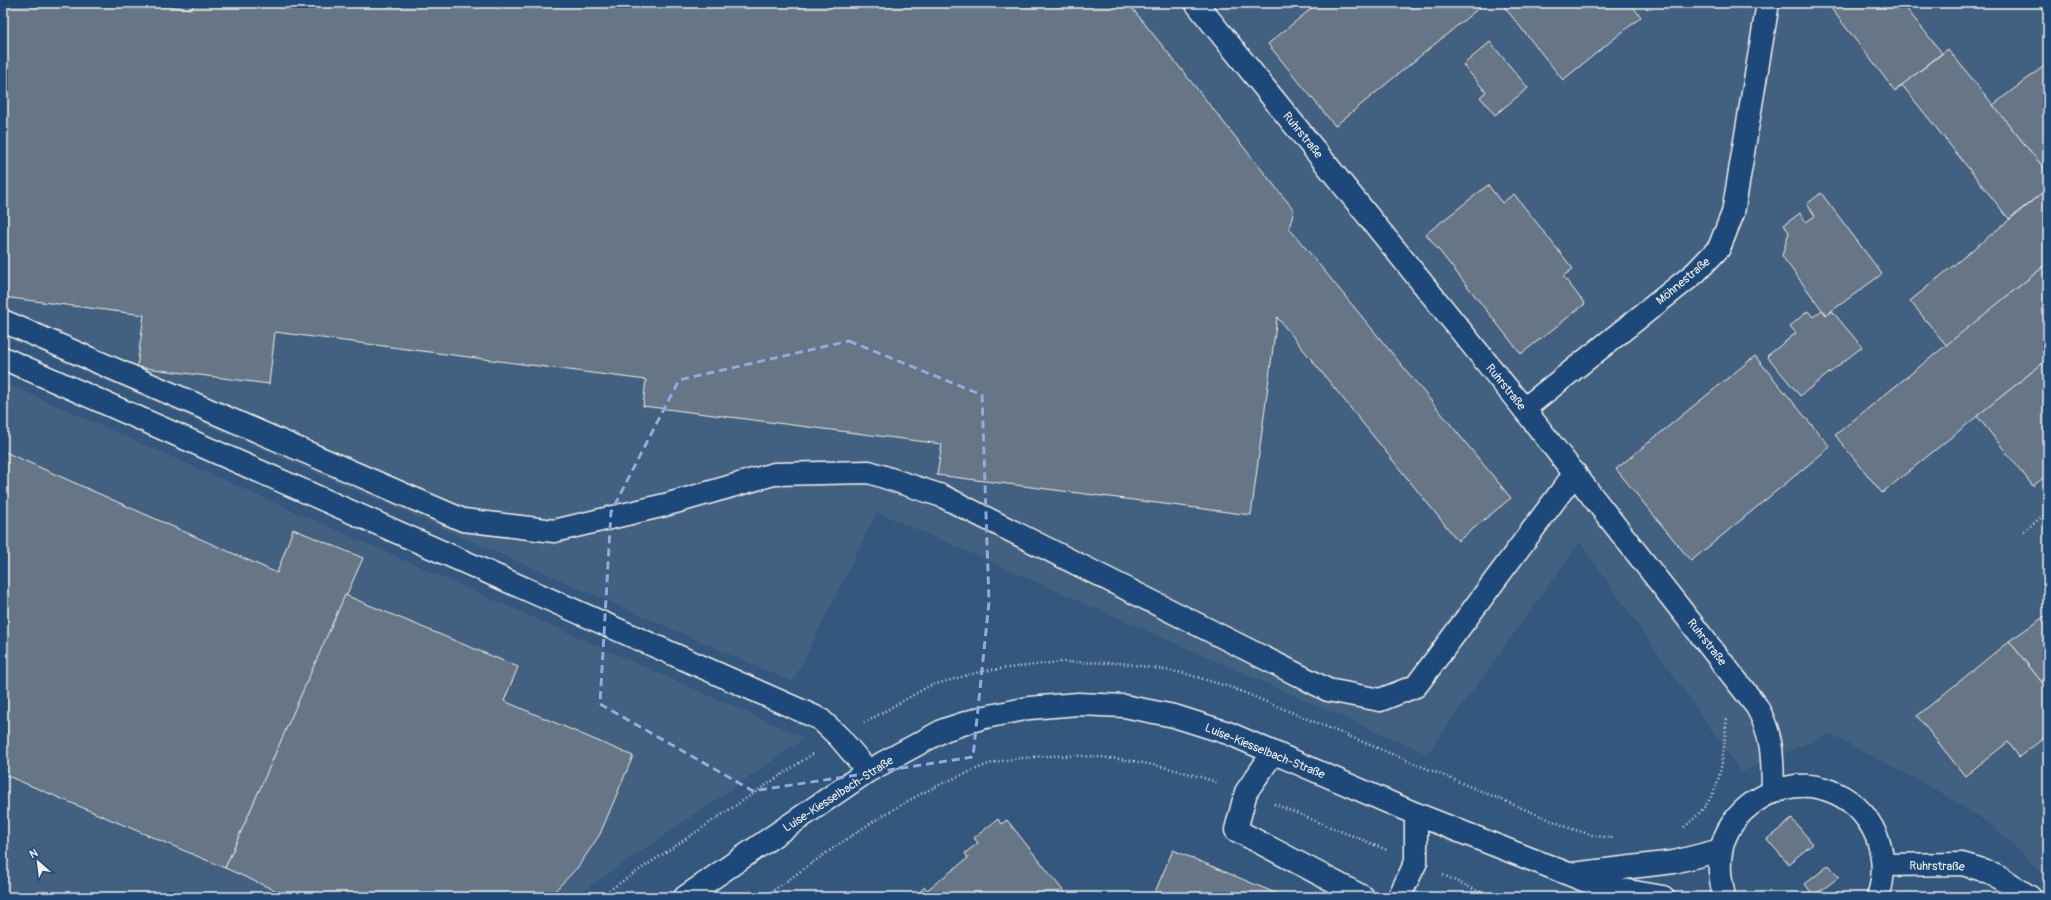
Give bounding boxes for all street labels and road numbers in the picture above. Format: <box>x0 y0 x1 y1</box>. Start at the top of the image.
street label: Ruhrstraße <box>1279 109 1326 162</box>
street label: Möhnestraße <box>1653 254 1714 308</box>
street label: Ruhrstraße <box>1482 361 1529 414</box>
street label: Ruhrstraße <box>1684 616 1730 669</box>
street label: Luise-Kiesselbach-Straße <box>1202 720 1327 783</box>
street label: Luise-Kiesselbach-Straße <box>780 753 896 836</box>
street label: Ruhrstraße <box>1909 859 1965 874</box>

